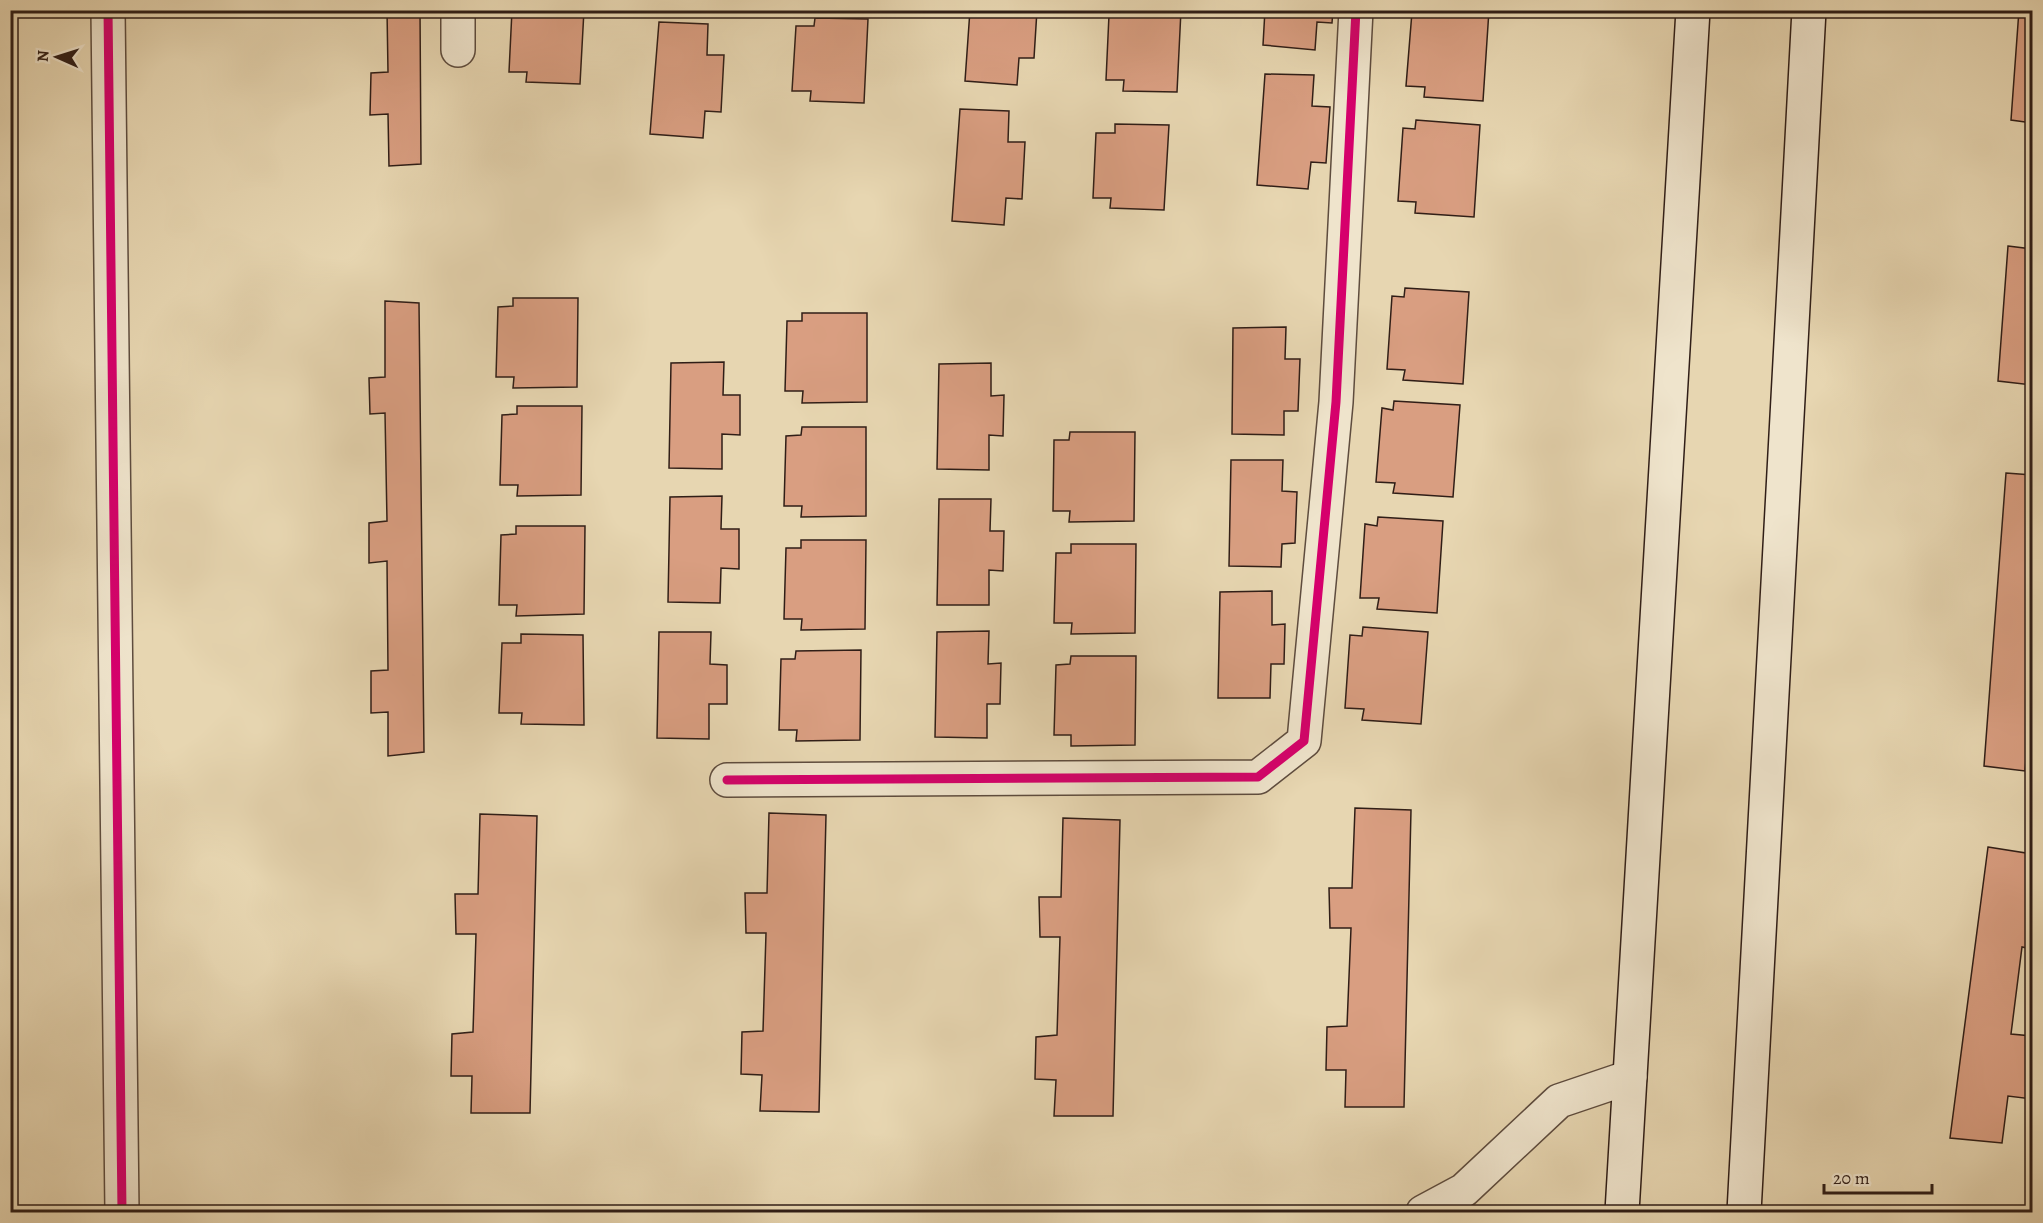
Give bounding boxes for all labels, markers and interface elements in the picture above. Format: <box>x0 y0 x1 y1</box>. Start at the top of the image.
north arrow <box>27 27 87 87</box>
text: N <box>32 50 54 63</box>
scale bar <box>1824 1157 1932 1195</box>
text: 20 m <box>1833 1166 1870 1190</box>

